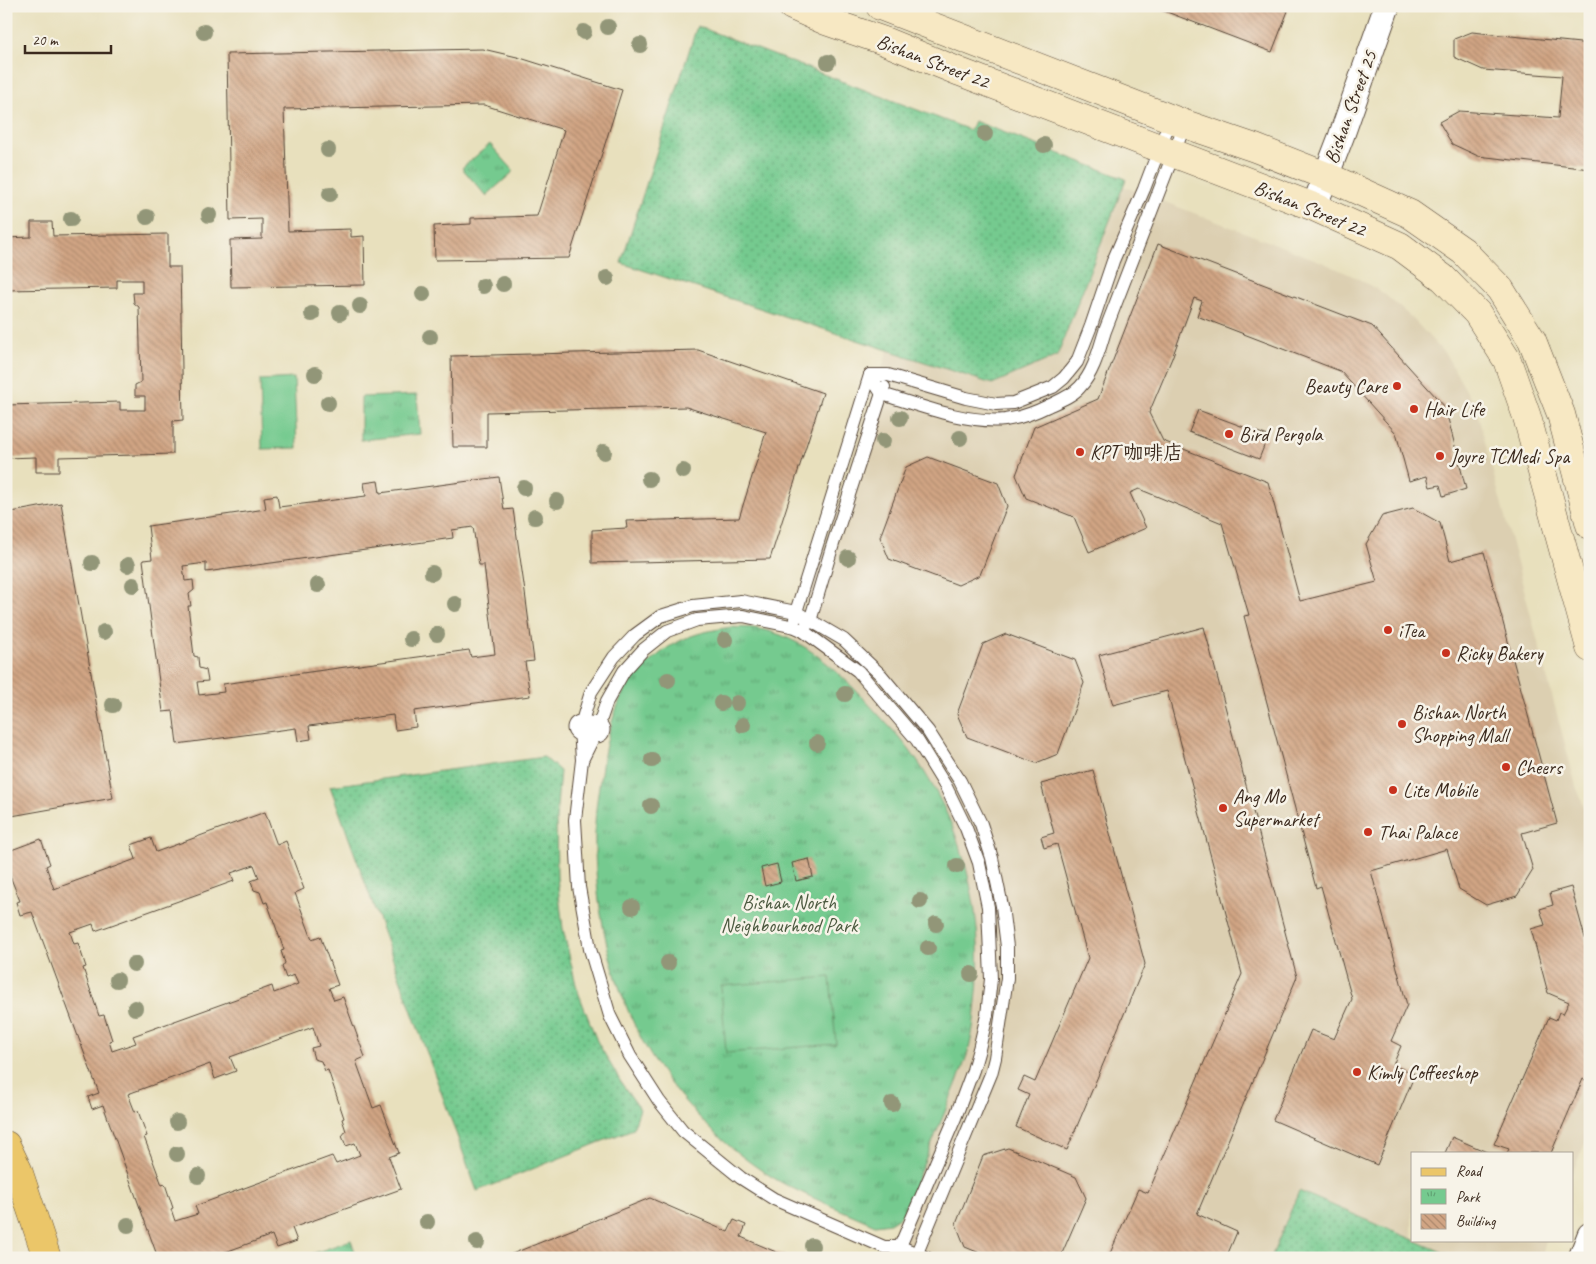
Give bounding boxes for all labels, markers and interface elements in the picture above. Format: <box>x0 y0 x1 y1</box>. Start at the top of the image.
scale bar <box>25 22 111 54</box>
street label: Bishan Street 22 <box>873 29 994 95</box>
text: 20 m <box>32 31 59 50</box>
street label: Bishan Street 25 <box>1318 46 1383 167</box>
street label: Bishan Street 22 <box>1250 175 1371 243</box>
place label: Beauty Care <box>1305 374 1388 399</box>
marker: Beauty Care <box>1391 380 1403 392</box>
place label: Hair Life <box>1424 397 1486 422</box>
marker: Hair Life <box>1408 403 1420 415</box>
place label: Bird Pergola <box>1239 422 1324 447</box>
marker: Bird Pergola <box>1223 428 1235 440</box>
place label: KPT 咖啡店 <box>1090 440 1183 465</box>
place label: Joyre TCMedi Spa <box>1449 444 1571 469</box>
marker: KPT 咖啡店 <box>1074 446 1086 458</box>
marker: Joyre TCMedi Spa <box>1434 450 1446 462</box>
place label: iTea <box>1398 618 1426 643</box>
marker: iTea <box>1382 624 1394 636</box>
place label: Ricky Bakery <box>1456 641 1545 666</box>
marker: Ricky Bakery <box>1440 647 1452 659</box>
place label: Bishan North Shopping Mall <box>1412 700 1511 748</box>
marker: Bishan North Shopping Mall <box>1396 718 1408 730</box>
place label: Cheers <box>1516 755 1564 780</box>
marker: Cheers <box>1500 761 1512 773</box>
place label: Lite Mobile <box>1403 778 1479 803</box>
place label: Ang Mo Supermarket <box>1233 784 1321 832</box>
marker: Lite Mobile <box>1387 784 1399 796</box>
marker: Ang Mo Supermarket <box>1217 802 1229 814</box>
place label: Thai Palace <box>1378 820 1458 845</box>
marker: Thai Palace <box>1362 826 1374 838</box>
park label: Bishan North Neighbourhood Park <box>721 890 859 938</box>
place label: Kimly Coffeeshop <box>1367 1060 1479 1085</box>
marker: Kimly Coffeeshop <box>1351 1066 1363 1078</box>
legend <box>1411 1152 1574 1242</box>
text: Road <box>1456 1162 1483 1181</box>
text: Park <box>1456 1188 1481 1207</box>
text: Building <box>1456 1212 1496 1231</box>

